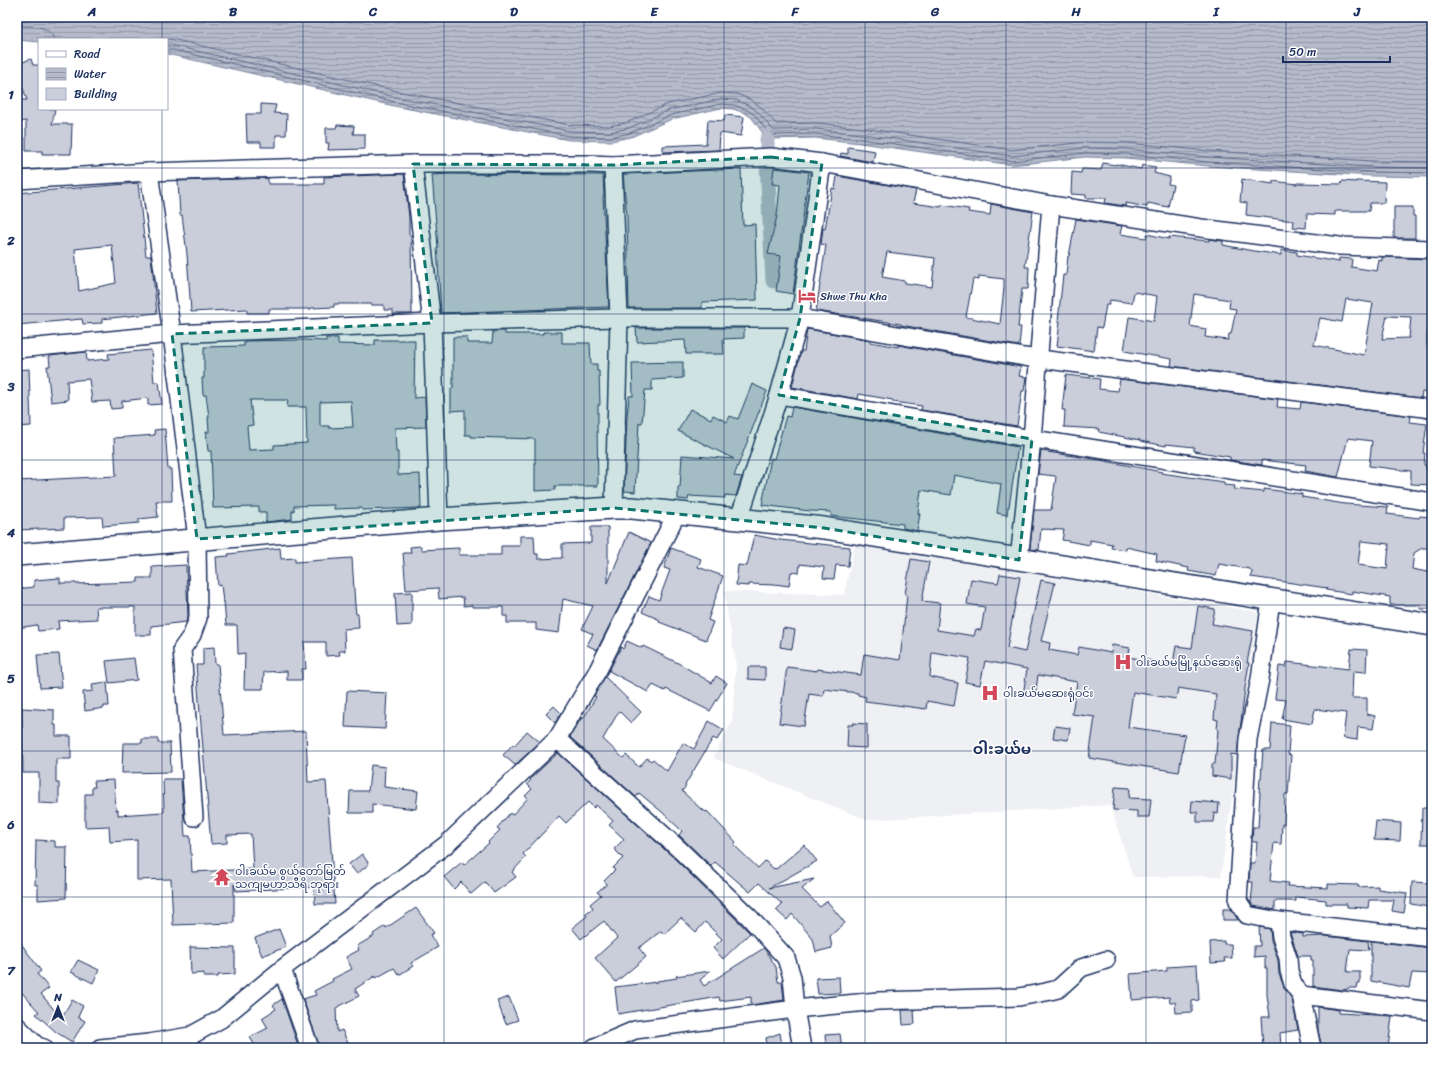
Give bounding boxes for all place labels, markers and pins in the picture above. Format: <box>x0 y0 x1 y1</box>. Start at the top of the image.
hotel icon: Shwe Thu Kha <box>797 286 817 306</box>
place label: Shwe Thu Kha <box>820 287 888 306</box>
hospital icon: ဝါးခယ်မမြို့နယ်ဆေးရုံ <box>1113 652 1133 672</box>
place label: ဝါးခယ်မမြို့နယ်ဆေးရုံ <box>1136 653 1242 672</box>
hospital icon: ဝါးခယ်မဆေးရုံဝင်း <box>980 683 1000 703</box>
place label: ဝါးခယ်မဆေးရုံဝင်း <box>1003 684 1093 703</box>
place label: ဝါးခယ်မ စွယ်တော်မြတ် သကျမဟာသီရိ ဘုရား <box>235 862 346 894</box>
temple icon: ဝါးခယ်မ စွယ်တော်မြတ် သကျမဟာသီရိ ဘုရား <box>212 867 232 887</box>

